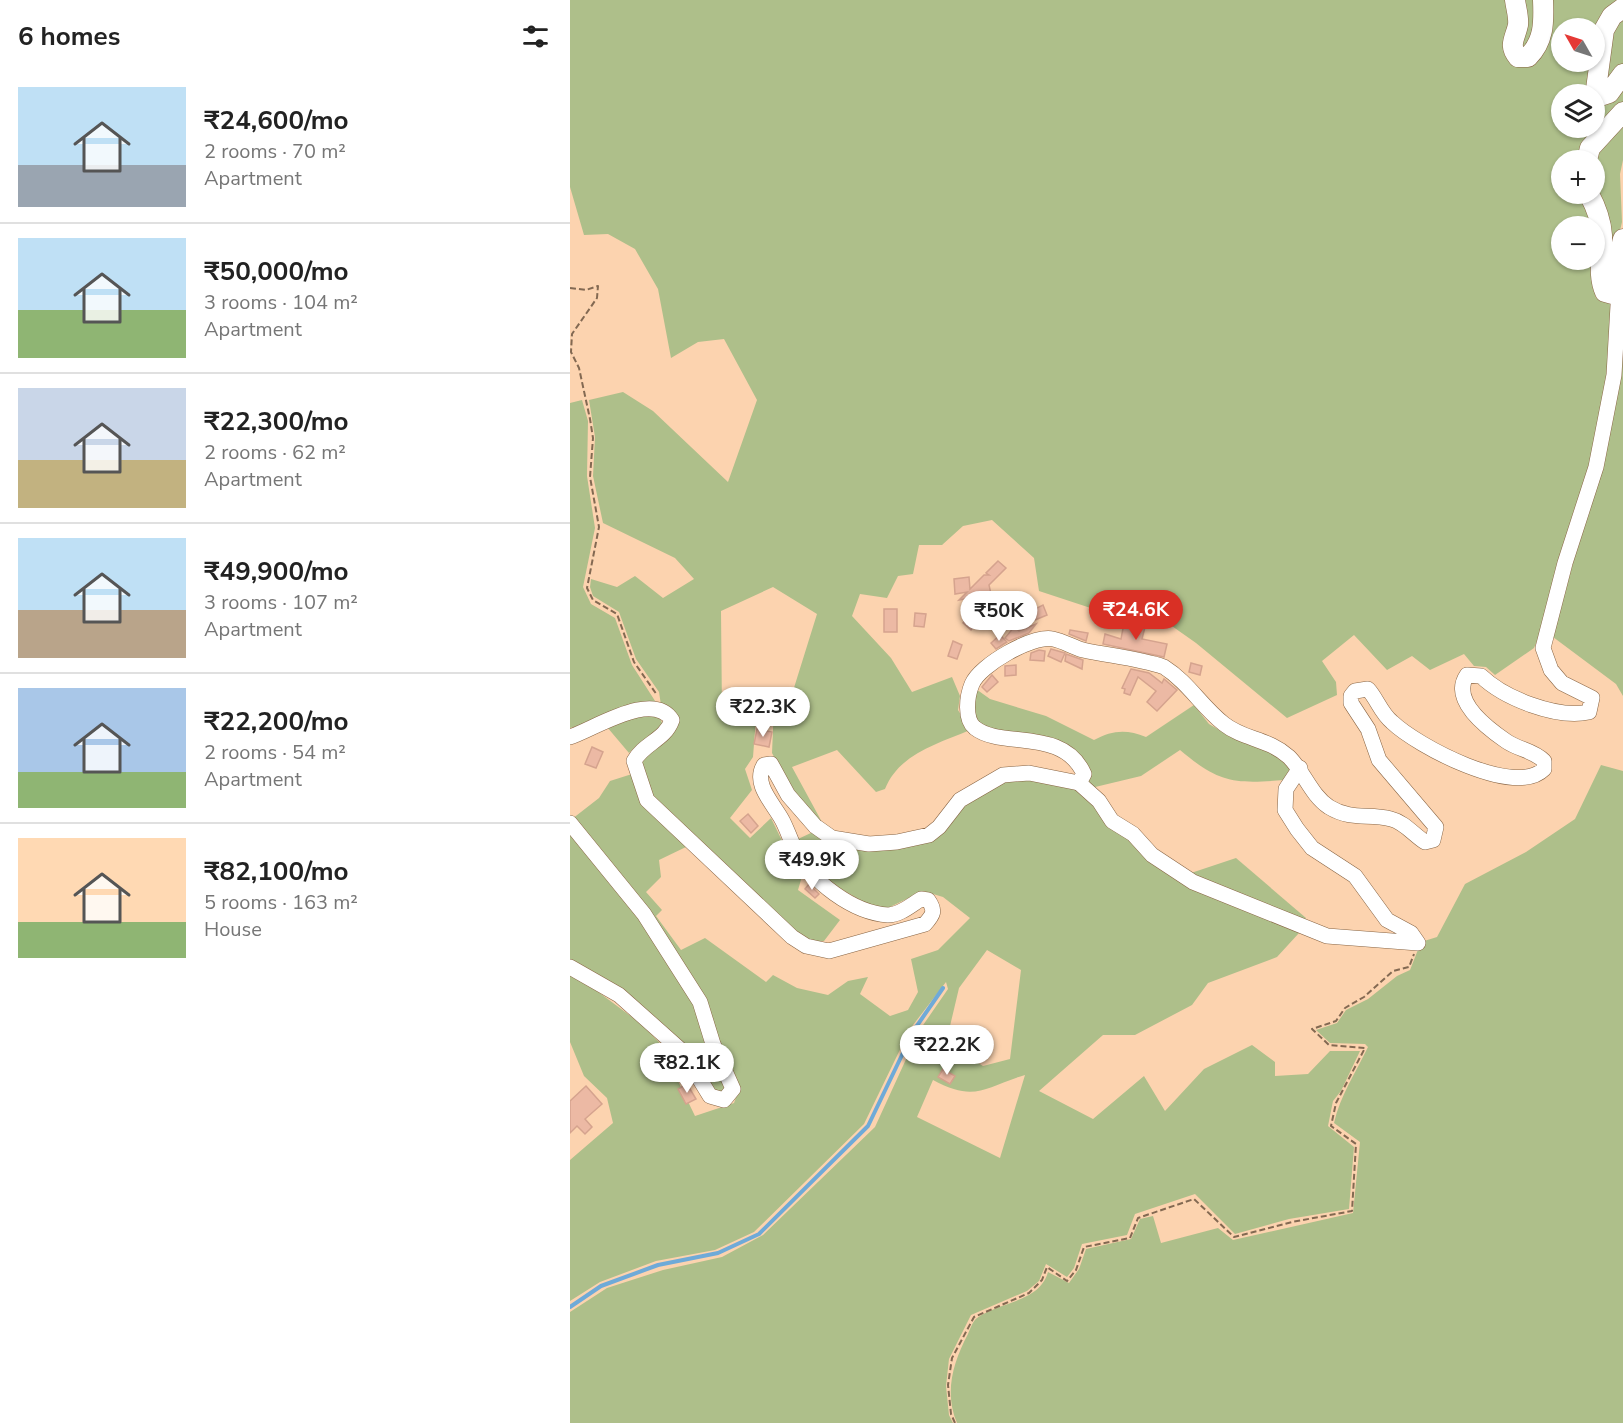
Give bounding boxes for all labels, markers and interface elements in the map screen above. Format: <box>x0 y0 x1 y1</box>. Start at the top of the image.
north arrow <box>1551 18 1605 72</box>
map controls <box>1551 18 1605 270</box>
text: 6 homes <box>18 19 120 54</box>
icon: filters <box>519 20 552 53</box>
button: layers <box>1551 84 1605 138</box>
text: ₹24,600/mo <box>204 103 348 138</box>
icon: home <box>66 111 138 183</box>
text: 2 rooms · 70 m² <box>204 138 346 165</box>
button: + <box>1551 150 1605 204</box>
text: Apartment <box>204 165 302 192</box>
button: − <box>1551 216 1605 270</box>
text: ₹50,000/mo <box>204 254 348 289</box>
icon: home <box>66 262 138 334</box>
text: 3 rooms · 104 m² <box>204 289 358 316</box>
text: Apartment <box>204 316 302 343</box>
text: ₹22,300/mo <box>204 404 348 439</box>
icon: home <box>66 412 138 484</box>
text: 2 rooms · 62 m² <box>204 439 346 466</box>
text: Apartment <box>204 466 302 493</box>
text: ₹49,900/mo <box>204 554 348 589</box>
icon: home <box>66 562 138 634</box>
text: 3 rooms · 107 m² <box>204 589 358 616</box>
pin: ₹24.6K <box>1087 590 1185 641</box>
pin: ₹50K <box>963 591 1035 642</box>
text: ₹24.6K <box>1103 596 1169 623</box>
text: ₹50K <box>974 597 1024 624</box>
text: Apartment <box>204 616 302 643</box>
pin: ₹22.3K <box>714 687 812 738</box>
text: ₹22.3K <box>730 693 796 720</box>
text: ₹22,200/mo <box>204 704 348 739</box>
icon: home <box>66 712 138 784</box>
text: 2 rooms · 54 m² <box>204 739 346 766</box>
text: Apartment <box>204 766 302 793</box>
pin: ₹49.9K <box>763 840 861 891</box>
text: ₹49.9K <box>779 846 845 873</box>
text: ₹82,100/mo <box>204 854 348 889</box>
icon: home <box>66 862 138 934</box>
text: 5 rooms · 163 m² <box>204 889 358 916</box>
text: House <box>204 916 262 943</box>
pin: ₹22.2K <box>898 1025 996 1076</box>
text: ₹22.2K <box>914 1031 980 1058</box>
pin: ₹82.1K <box>638 1043 736 1094</box>
text: ₹82.1K <box>654 1049 720 1076</box>

